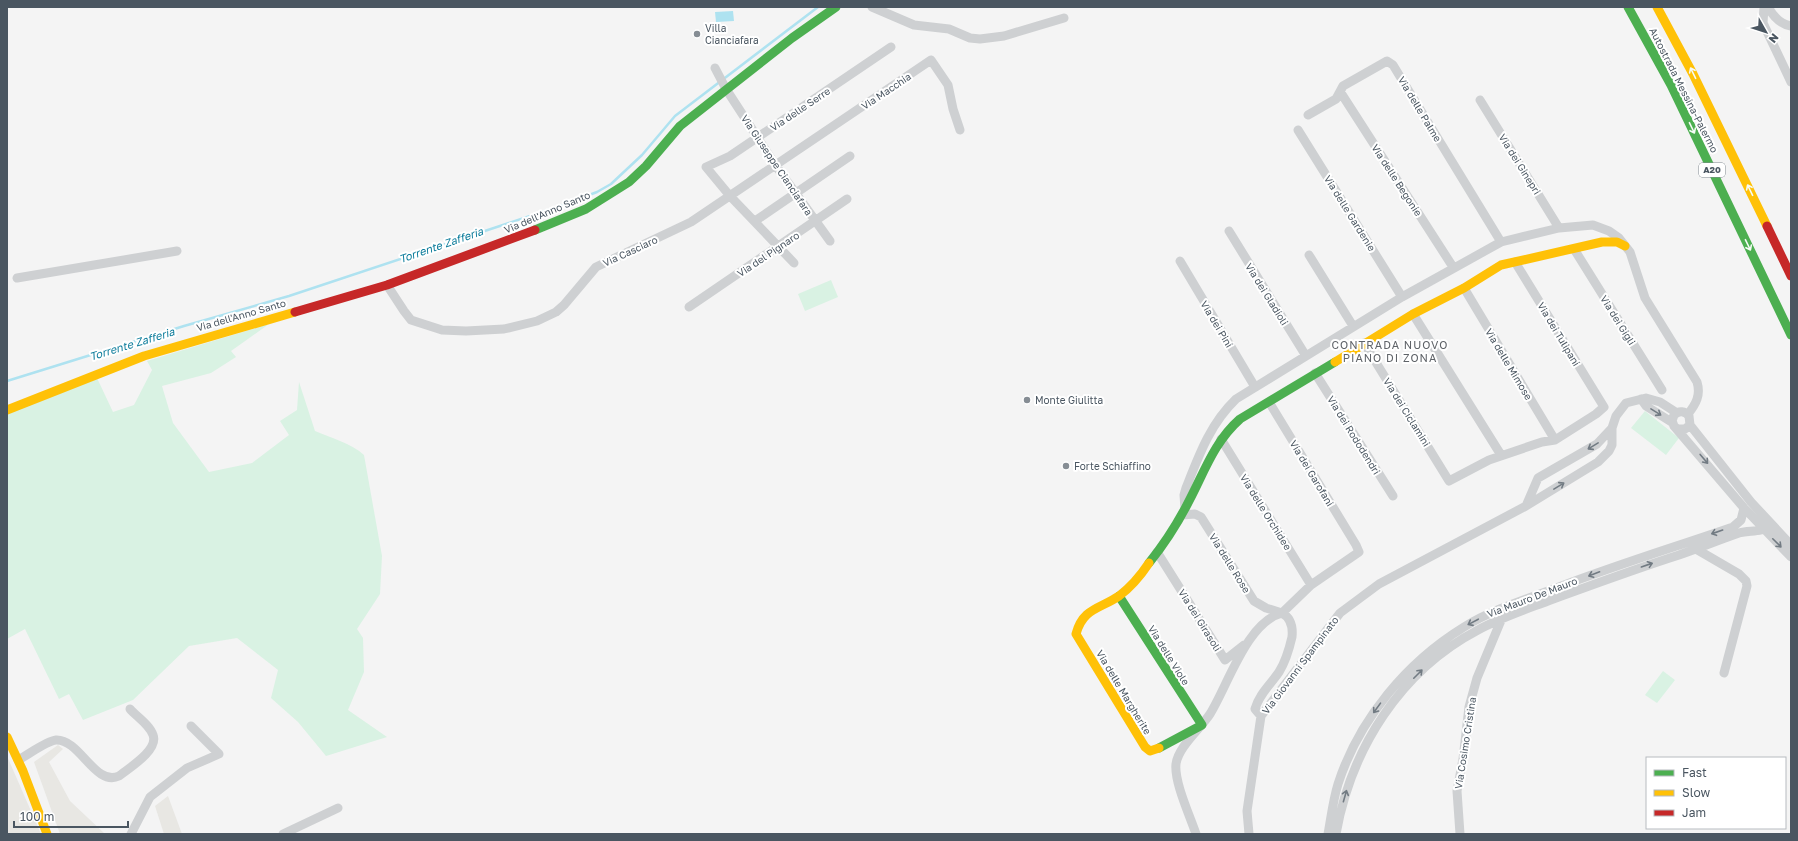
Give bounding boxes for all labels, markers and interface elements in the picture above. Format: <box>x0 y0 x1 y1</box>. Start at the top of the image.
north arrow <box>1746 12 1786 52</box>
place label: Villa Cianciafara <box>705 22 759 46</box>
street label: Autostrada Messina-Palermo <box>1647 26 1721 154</box>
marker: Villa Cianciafara <box>692 29 702 39</box>
text: N <box>1766 31 1782 46</box>
one-way arrow <box>1689 68 1696 80</box>
street label: Via Macchia <box>859 70 913 112</box>
street label: Via delle Palme <box>1396 74 1444 144</box>
street label: Via delle Serre <box>768 84 832 133</box>
street label: Via Giuseppe Cianciafara <box>739 112 815 218</box>
one-way arrow <box>1689 122 1696 134</box>
street label: Via dei Ginepri <box>1497 132 1543 196</box>
street label: Via delle Begonie <box>1369 142 1425 218</box>
road number: A20 <box>1699 163 1725 177</box>
street label: Via delle Gardenie <box>1322 173 1378 253</box>
one-way arrow <box>1746 185 1753 197</box>
street label: Via dell'Anno Santo <box>502 188 592 236</box>
water label: Torrente Zafferia <box>397 224 485 265</box>
street label: Via del Pignaro <box>735 229 801 279</box>
street label: Via Casciaro <box>601 233 659 269</box>
one-way arrow <box>1745 239 1752 251</box>
street label: Via dei Gladioli <box>1243 261 1291 327</box>
street label: Via dei Gigli <box>1598 293 1638 347</box>
street label: Via dell'Anno Santo <box>195 296 287 334</box>
street label: Via dei Pini <box>1198 298 1236 350</box>
street label: Via dei Tulipani <box>1535 300 1583 368</box>
water label: Torrente Zafferia <box>88 324 177 363</box>
street label: Via delle Mimose <box>1483 326 1535 402</box>
district label: CONTRADA NUOVO PIANO DI ZONA <box>1332 338 1448 364</box>
street label: Via dei Ciclamini <box>1381 375 1433 449</box>
place label: Monte Giulitta <box>1035 394 1103 406</box>
street label: Via dei Rododendri <box>1325 394 1383 476</box>
marker: Monte Giulitta <box>1022 395 1032 405</box>
one-way arrow <box>1650 408 1661 416</box>
street label: Via dei Garofani <box>1288 438 1336 508</box>
one-way arrow <box>1587 442 1599 450</box>
one-way arrow <box>1699 454 1708 465</box>
place label: Forte Schiaffino <box>1074 460 1151 472</box>
marker: Forte Schiaffino <box>1061 461 1071 471</box>
street label: Via delle Orchidee <box>1238 472 1294 552</box>
one-way arrow <box>1553 482 1565 490</box>
one-way arrow <box>1711 529 1723 537</box>
street label: Via delle Rose <box>1207 531 1253 595</box>
one-way arrow <box>1772 538 1782 548</box>
one-way arrow <box>1641 561 1653 569</box>
one-way arrow <box>1588 570 1600 578</box>
street label: Via Mauro De Mauro <box>1485 574 1579 620</box>
street label: Via dei Girasoli <box>1176 587 1224 653</box>
street label: Via Giovanni Spampinato <box>1259 614 1341 716</box>
one-way arrow <box>1467 619 1479 626</box>
street label: Via delle Viole <box>1146 623 1192 687</box>
street label: Via delle Margherite <box>1094 647 1154 737</box>
one-way arrow <box>1413 669 1423 679</box>
street label: Via Cosimo Cristina <box>1452 696 1478 790</box>
one-way arrow <box>1373 703 1382 714</box>
legend <box>1646 757 1786 829</box>
text: Fast <box>1682 765 1707 780</box>
text: Slow <box>1682 785 1710 800</box>
one-way arrow <box>1342 790 1349 803</box>
scale bar <box>14 803 128 829</box>
text: Jam <box>1682 805 1706 820</box>
text: 100 m <box>20 809 54 824</box>

